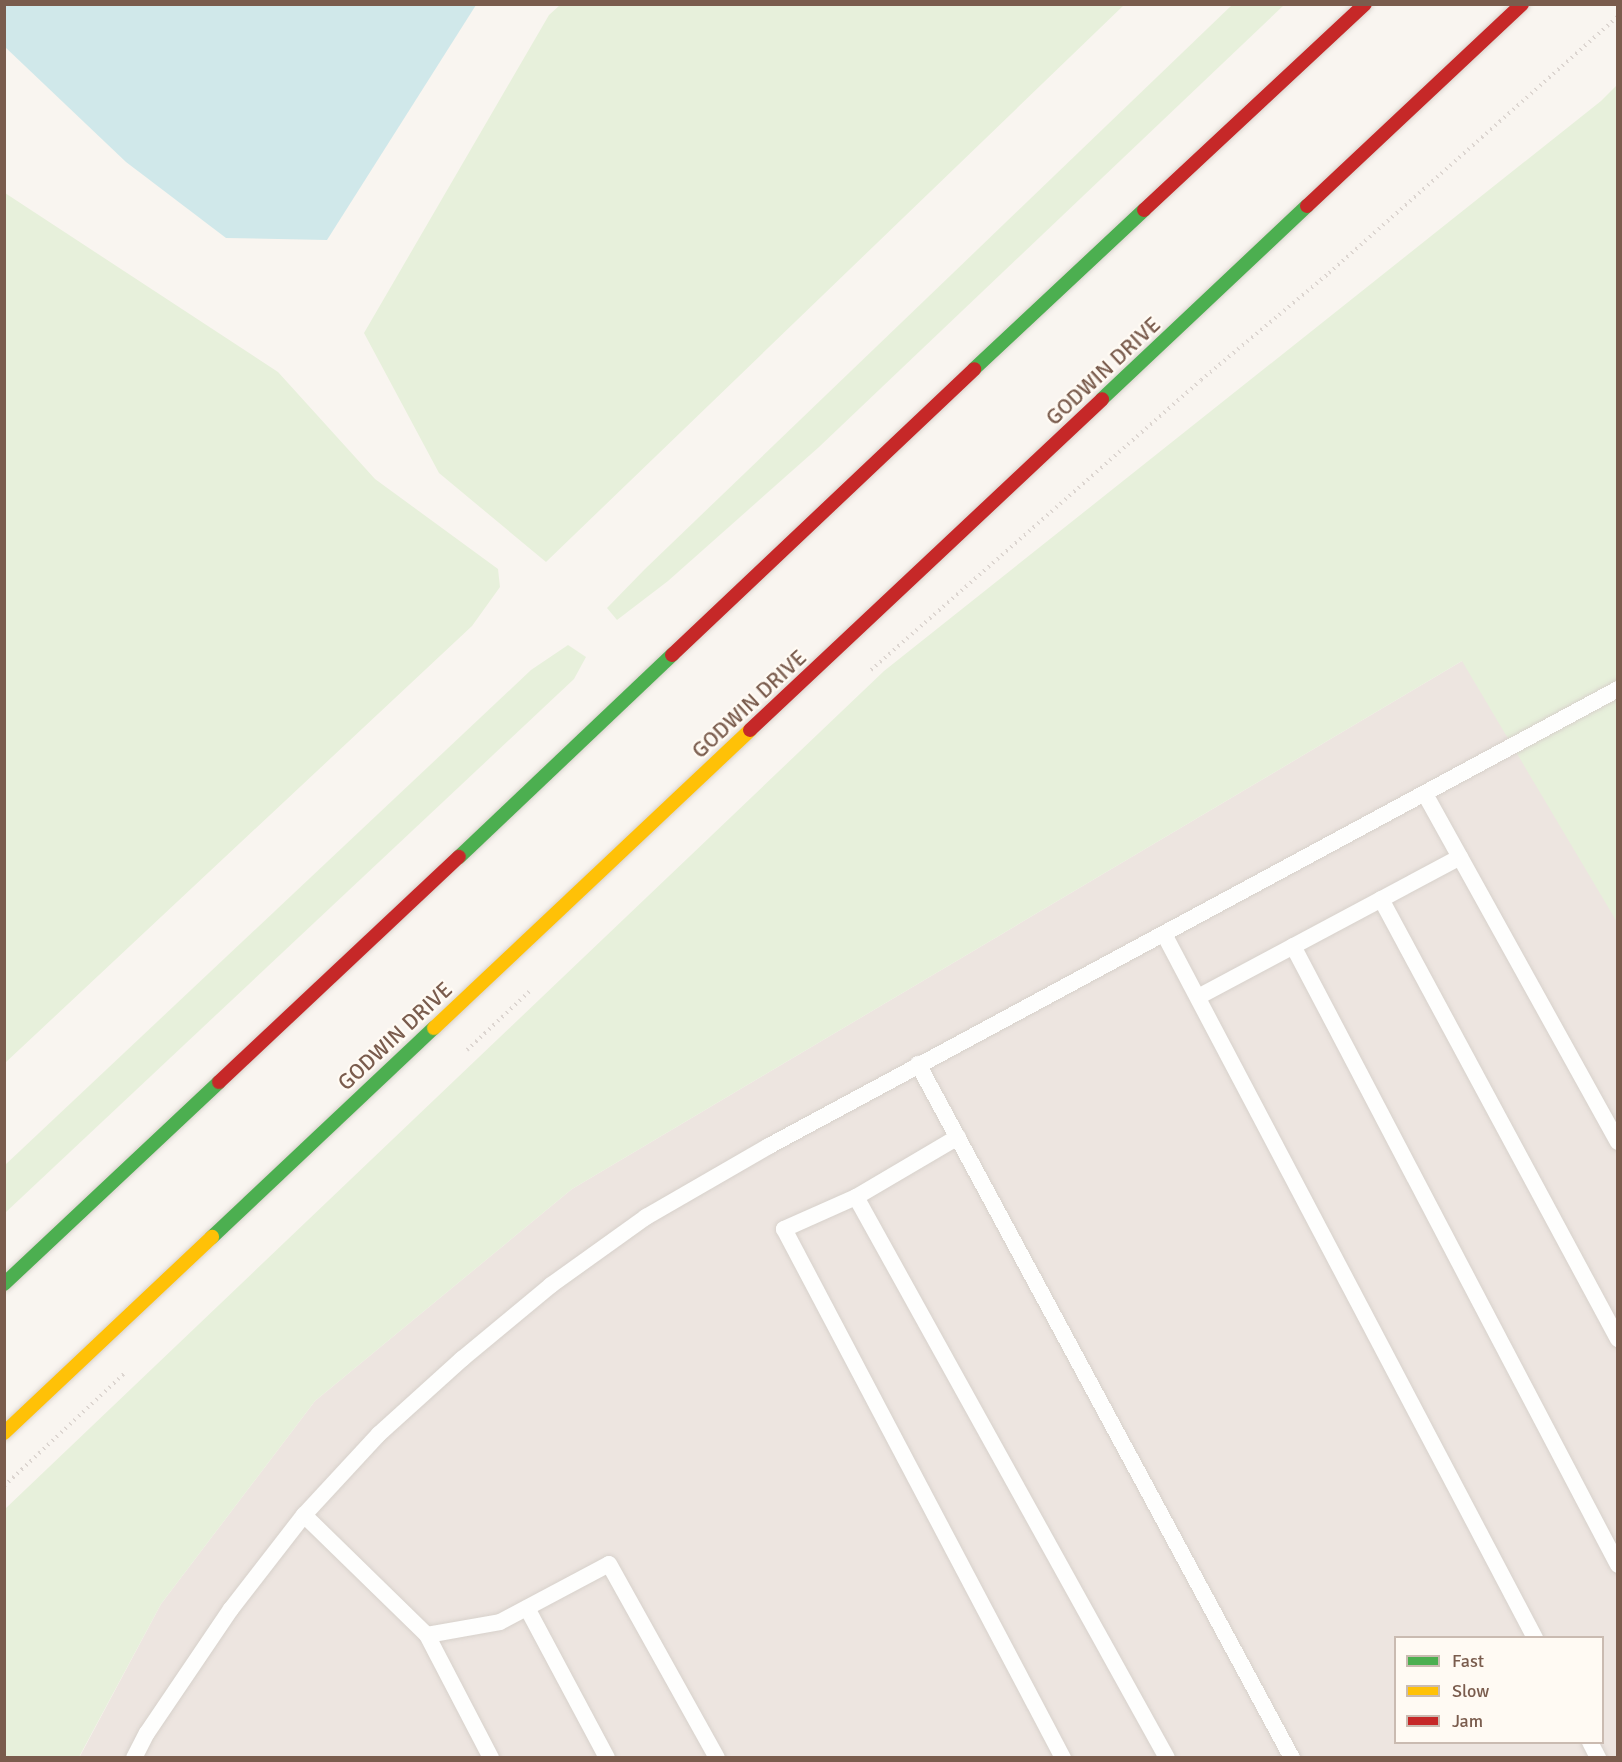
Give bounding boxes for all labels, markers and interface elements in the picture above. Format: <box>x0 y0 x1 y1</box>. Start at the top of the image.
street label: GODWIN DRIVE <box>1040 311 1166 431</box>
street label: GODWIN DRIVE <box>686 644 812 764</box>
street label: GODWIN DRIVE <box>332 976 458 1096</box>
legend <box>1394 1636 1604 1744</box>
text: Fast <box>1452 1650 1484 1672</box>
text: Slow <box>1452 1680 1489 1702</box>
text: Jam <box>1452 1710 1483 1732</box>

